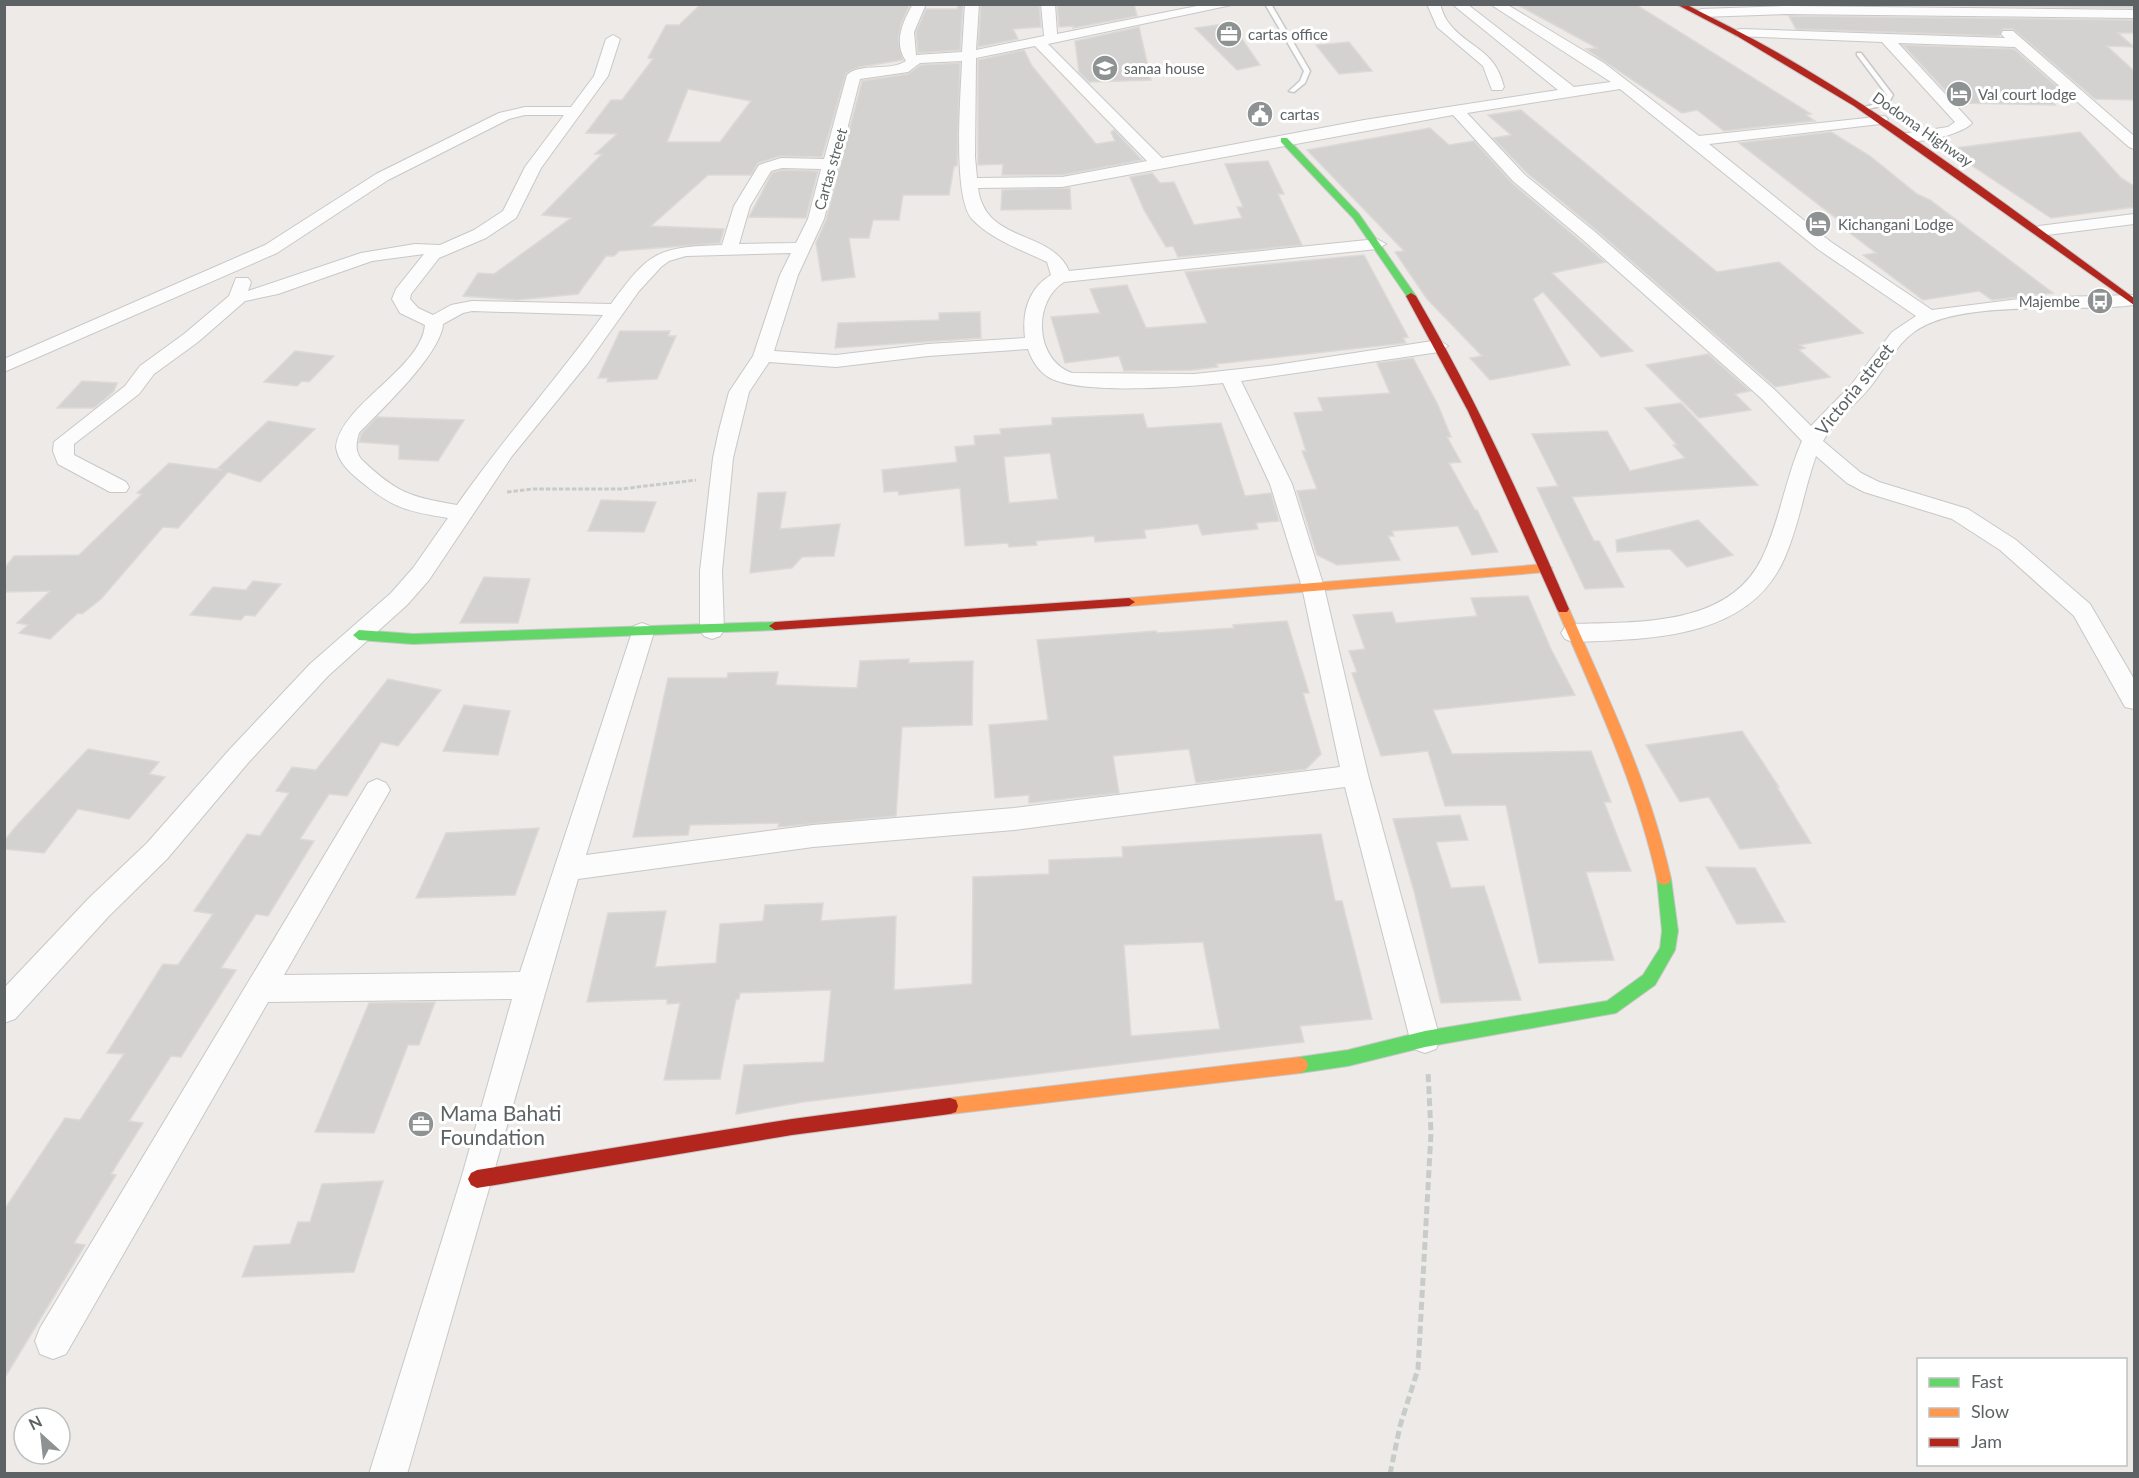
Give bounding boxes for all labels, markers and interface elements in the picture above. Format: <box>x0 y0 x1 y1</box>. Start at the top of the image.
office icon: cartas office <box>1214 19 1244 49</box>
place label: cartas office <box>1248 25 1328 43</box>
school or university icon: sanaa house <box>1090 53 1120 83</box>
place label: sanaa house <box>1124 59 1205 77</box>
hotel icon: Val court lodge <box>1944 79 1974 109</box>
place label: Val court lodge <box>1978 85 2077 103</box>
street label: Dodoma Highway <box>1869 88 1977 170</box>
public building icon: cartas <box>1245 99 1275 129</box>
place label: cartas <box>1280 105 1319 123</box>
street label: Cartas street <box>810 125 850 212</box>
hotel icon: Kichangani Lodge <box>1803 209 1833 239</box>
place label: Kichangani Lodge <box>1838 215 1954 233</box>
bus stop icon: Majembe <box>2085 286 2115 316</box>
place label: Majembe <box>2019 292 2080 310</box>
street label: Victoria street <box>1810 338 1898 439</box>
place label: Mama Bahati Foundation <box>440 1100 562 1149</box>
office icon: Mama Bahati Foundation <box>406 1109 436 1139</box>
legend <box>1917 1358 2127 1466</box>
text: Fast <box>1971 1370 2004 1392</box>
text: Slow <box>1971 1400 2009 1422</box>
north arrow <box>12 1406 72 1466</box>
text: N <box>25 1411 45 1433</box>
text: Jam <box>1971 1430 2002 1452</box>

